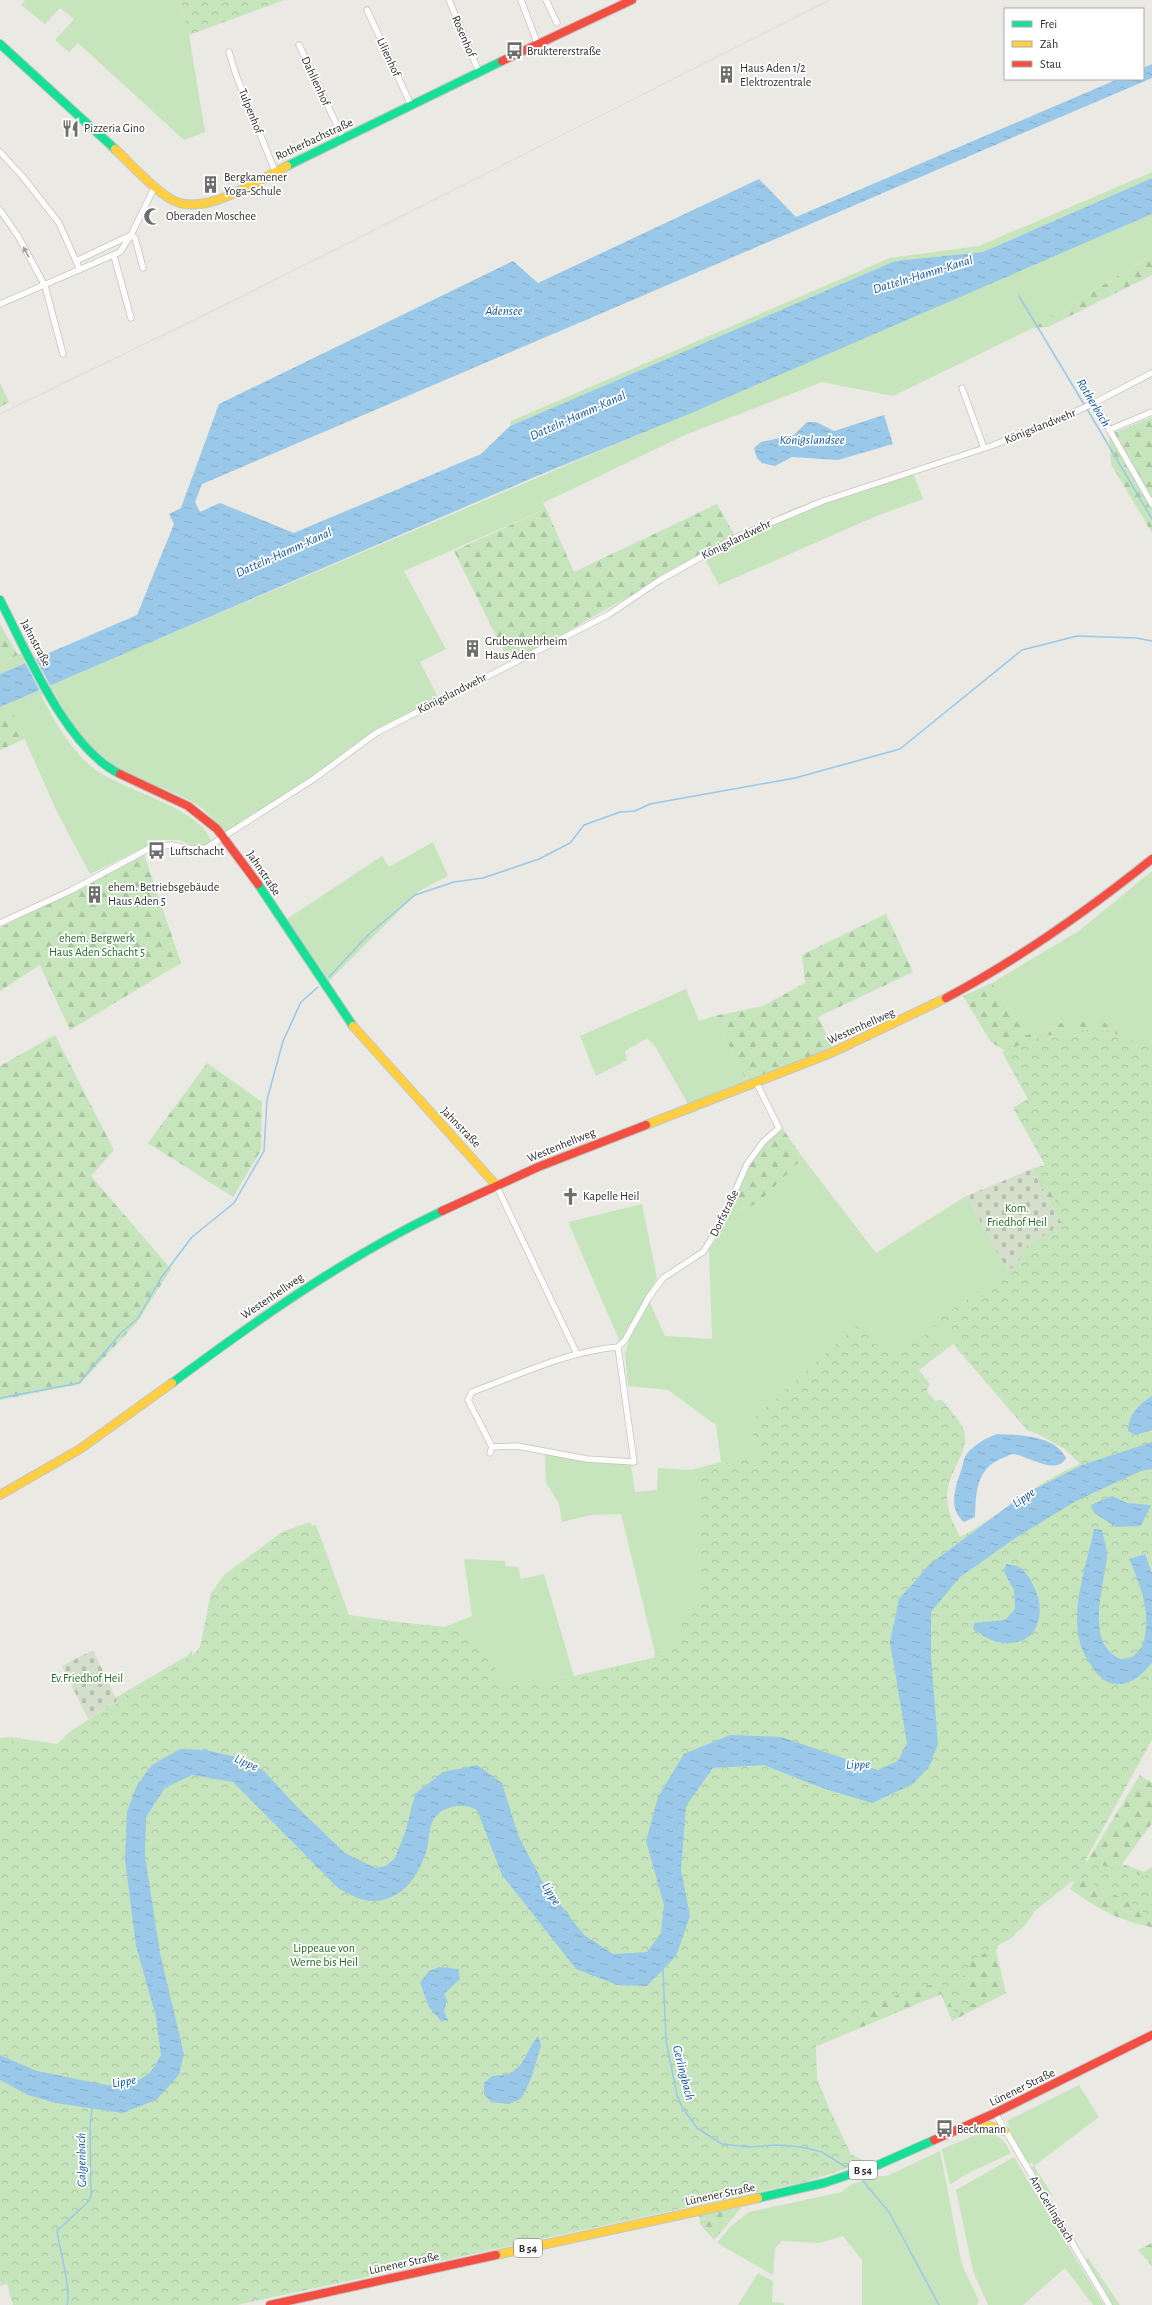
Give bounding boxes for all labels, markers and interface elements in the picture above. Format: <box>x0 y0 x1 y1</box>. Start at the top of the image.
legend <box>1004 8 1144 80</box>
street label: Rosenhof <box>450 13 479 60</box>
text: Frei <box>1040 18 1057 30</box>
street label: Lilienhof <box>375 36 404 79</box>
text: Zäh <box>1040 38 1058 50</box>
bus stop icon: Bruktererstraße <box>504 41 524 61</box>
place label: Bruktererstraße <box>527 45 601 57</box>
street label: Dahlienhof <box>299 55 333 109</box>
text: Stau <box>1040 58 1061 70</box>
place label: Haus Aden 1/2 Elektrozentrale <box>740 62 811 88</box>
building icon: Haus Aden 1/2 Elektrozentrale <box>717 65 737 85</box>
street label: Tulpenhof <box>237 87 266 137</box>
street label: Rotherbachstraße <box>273 116 355 162</box>
restaurant icon: Pizzeria Gino <box>61 118 81 138</box>
place label: Pizzeria Gino <box>84 122 145 134</box>
place label: Bergkamener Yoga-Schule <box>224 171 287 197</box>
building icon: Bergkamener Yoga-Schule <box>201 174 221 194</box>
mosque icon: Oberaden Moschee <box>143 206 163 226</box>
place label: Oberaden Moschee <box>166 210 256 222</box>
one-way arrow <box>23 246 30 257</box>
water label: Datteln-Hamm-Kanal <box>872 254 974 296</box>
water label: Adensee <box>484 305 523 318</box>
water label: Rotherbach <box>1074 377 1112 429</box>
water label: Datteln-Hamm-Kanal <box>528 389 628 443</box>
street label: Königslandwehr <box>1003 406 1077 446</box>
water label: Königslandsee <box>779 434 845 447</box>
street label: Königslandwehr <box>699 517 773 561</box>
water label: Datteln-Hamm-Kanal <box>234 526 334 580</box>
street label: Jahnstraße <box>19 618 53 668</box>
place label: Grubenwehrheim Haus Aden <box>485 635 567 661</box>
building icon: Grubenwehrheim Haus Aden <box>462 638 482 658</box>
street label: Königslandwehr <box>416 670 489 716</box>
bus stop icon: Luftschacht <box>147 841 167 861</box>
place label: Luftschacht <box>170 845 224 857</box>
street label: Jahnstraße <box>245 848 283 898</box>
place label: ehem. Betriebsgebäude Haus Aden 5 <box>108 881 219 907</box>
building icon: ehem. Betriebsgebäude Haus Aden 5 <box>85 884 105 904</box>
park label: ehem. Bergwerk Haus Aden Schacht 5 <box>49 932 145 958</box>
street label: Westenhellweg <box>825 1006 897 1046</box>
street label: Jahnstraße <box>439 1104 483 1150</box>
street label: Westenhellweg <box>525 1126 597 1164</box>
church icon: Kapelle Heil <box>560 1186 580 1206</box>
street label: Dorfstraße <box>707 1188 741 1238</box>
place label: Kapelle Heil <box>583 1190 639 1202</box>
park label: Kom. Friedhof Heil <box>987 1202 1047 1228</box>
street label: Westenhellweg <box>239 1271 305 1321</box>
water label: Lippe <box>1010 1486 1038 1510</box>
park label: Ev.Friedhof Heil <box>51 1672 123 1684</box>
water label: Lippe <box>232 1752 260 1774</box>
water label: Lippe <box>846 1758 870 1772</box>
water label: Lippe <box>539 1880 563 1908</box>
park label: Lippeaue von Werne bis Heil <box>290 1942 358 1968</box>
water label: Gerlingbach <box>670 2044 696 2102</box>
street label: Lünener Straße <box>987 2066 1057 2108</box>
water label: Lippe <box>111 2073 137 2091</box>
bus stop icon: Beckmann <box>934 2119 954 2139</box>
place label: Beckmann <box>957 2123 1006 2135</box>
water label: Galgenbach <box>75 2133 89 2187</box>
road number: B 54 <box>849 2161 877 2179</box>
street label: Am Gerlingbach <box>1027 2174 1077 2244</box>
street label: Lünener Straße <box>684 2181 756 2207</box>
road number: B 54 <box>514 2239 542 2257</box>
street label: Lünener Straße <box>368 2250 440 2276</box>

